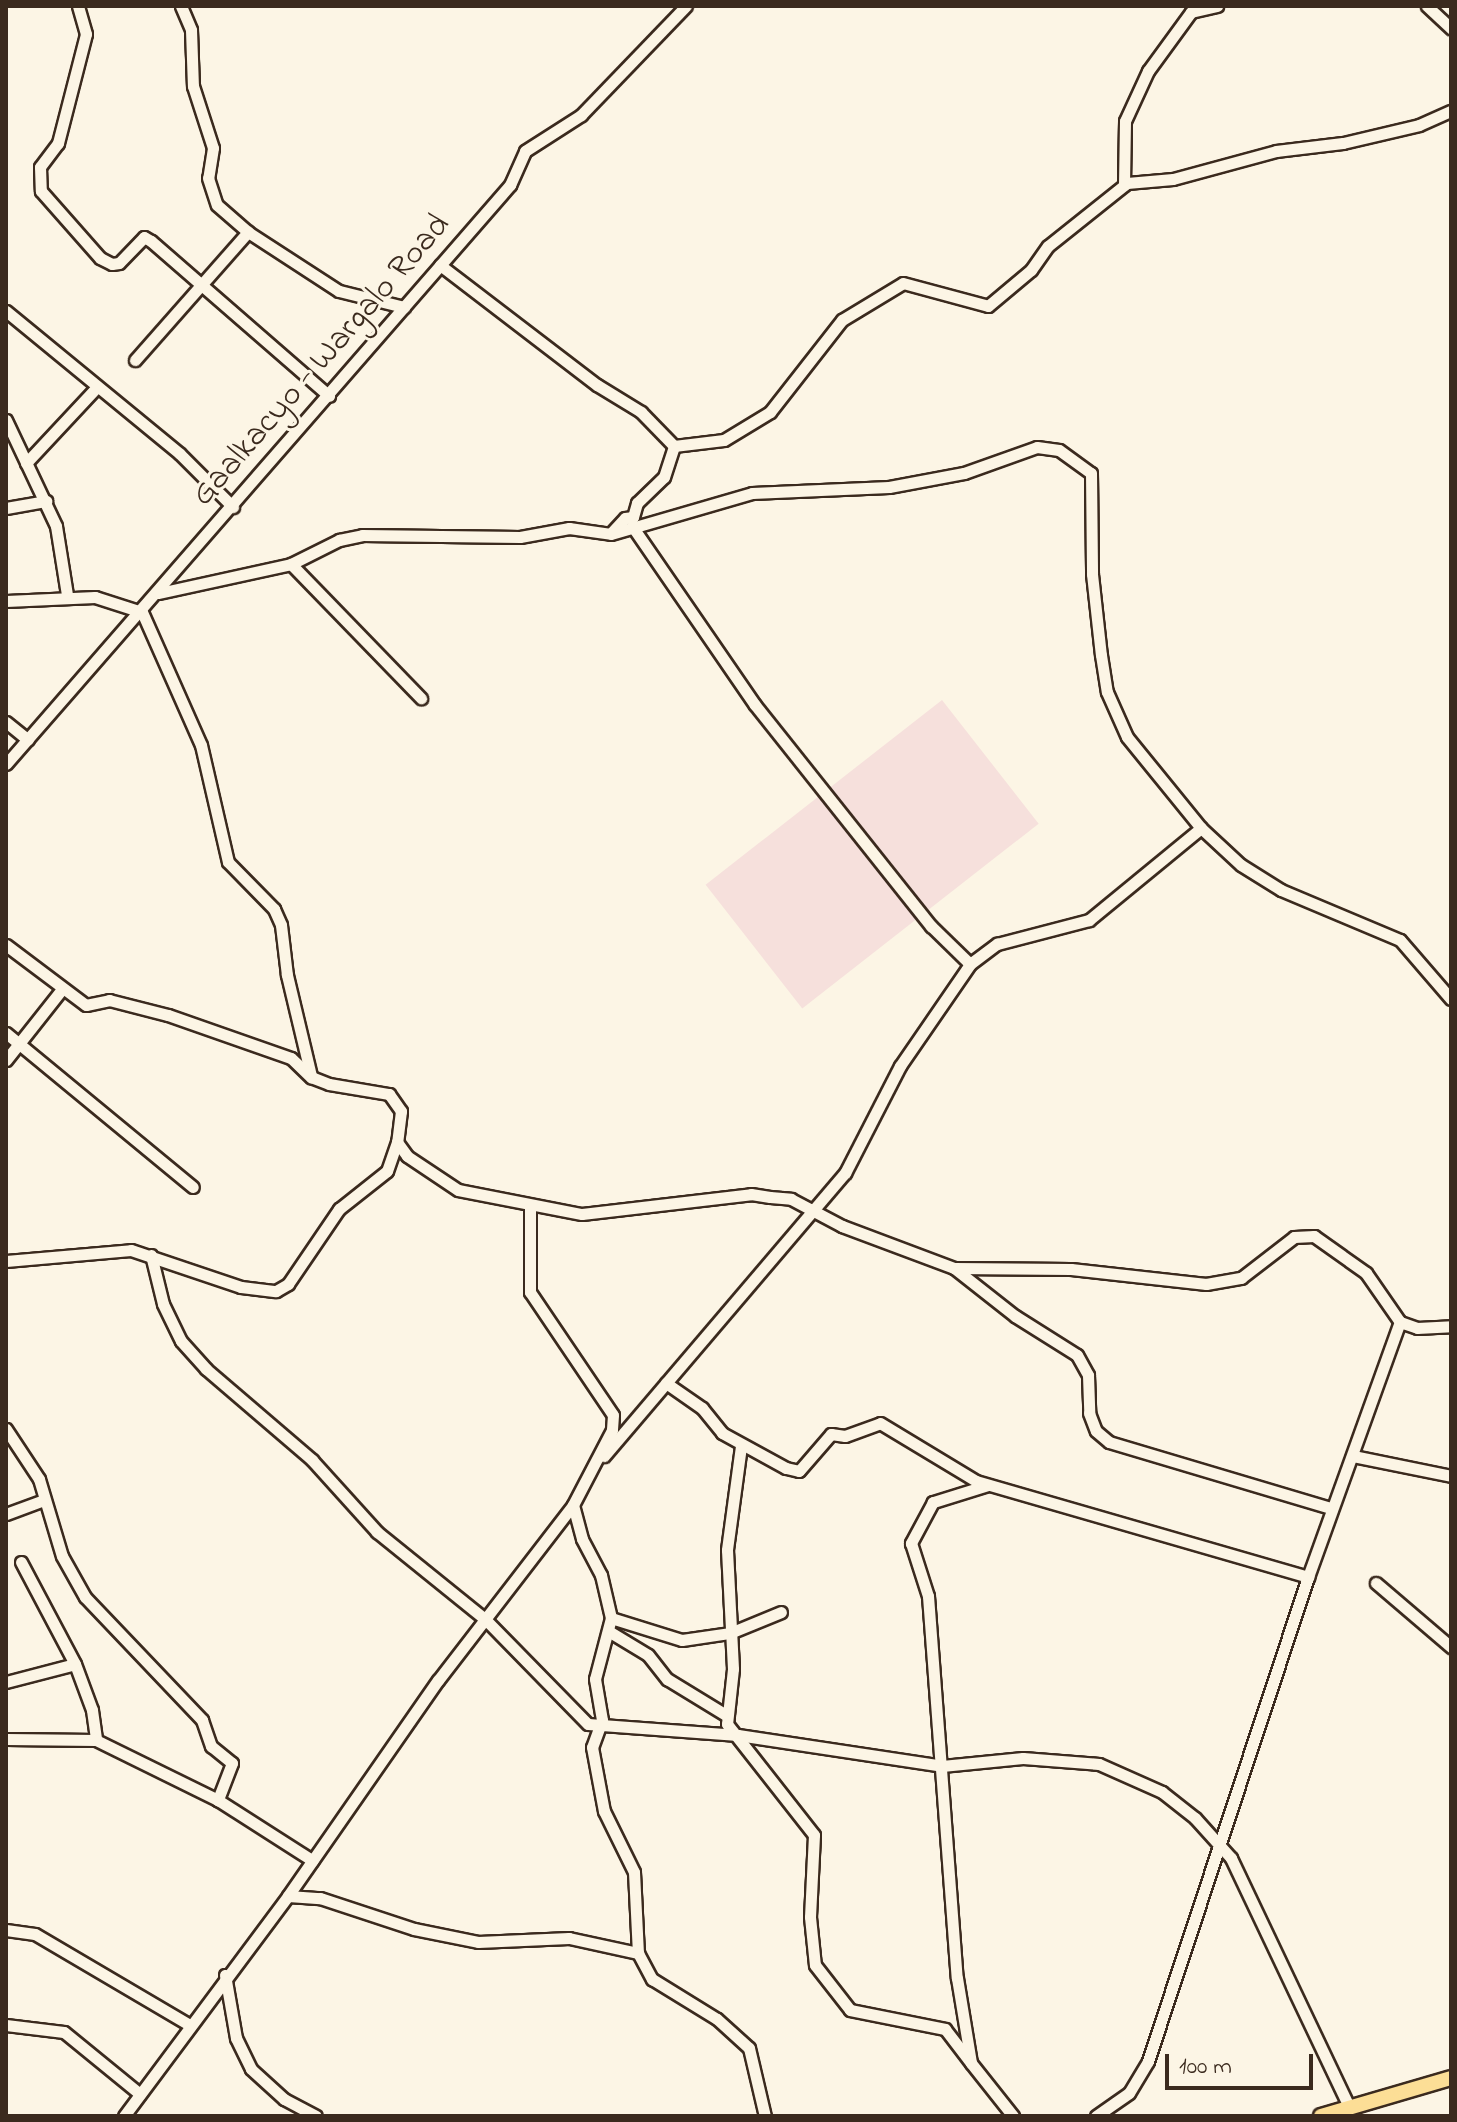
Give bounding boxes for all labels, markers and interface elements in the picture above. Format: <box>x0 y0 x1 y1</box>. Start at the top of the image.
street label: Gaalkacyo - Wargalo Road <box>184 206 460 516</box>
scale bar <box>1169 2038 1317 2088</box>
text: 100 m <box>1179 2050 1232 2085</box>

